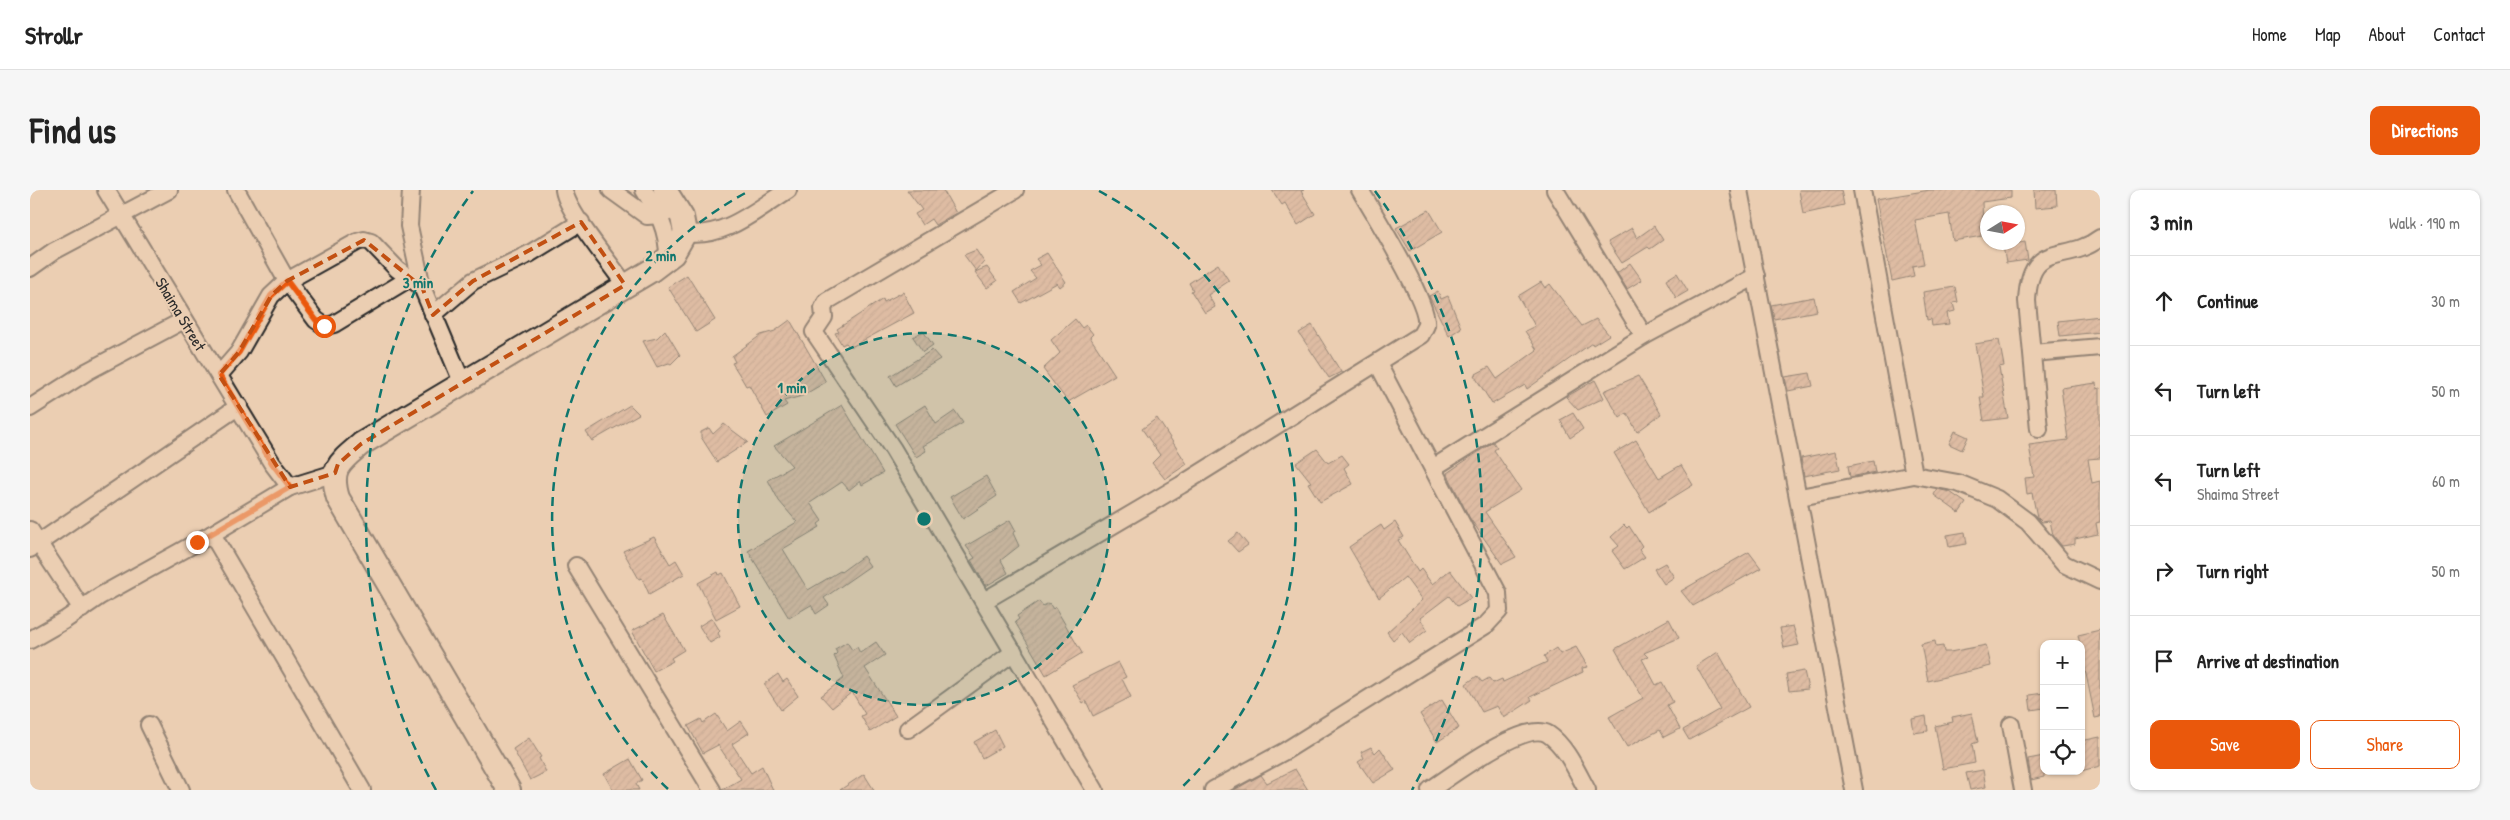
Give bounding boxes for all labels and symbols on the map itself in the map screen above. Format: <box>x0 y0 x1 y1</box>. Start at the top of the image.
north arrow <box>1980 205 2025 250</box>
text: 2 min <box>646 245 677 266</box>
text: 3 min <box>403 272 433 293</box>
street label: Shaima Street <box>150 273 212 355</box>
route start <box>313 315 336 338</box>
text: 1 min <box>777 377 807 398</box>
centre of rings <box>915 510 933 528</box>
route end <box>186 531 209 554</box>

